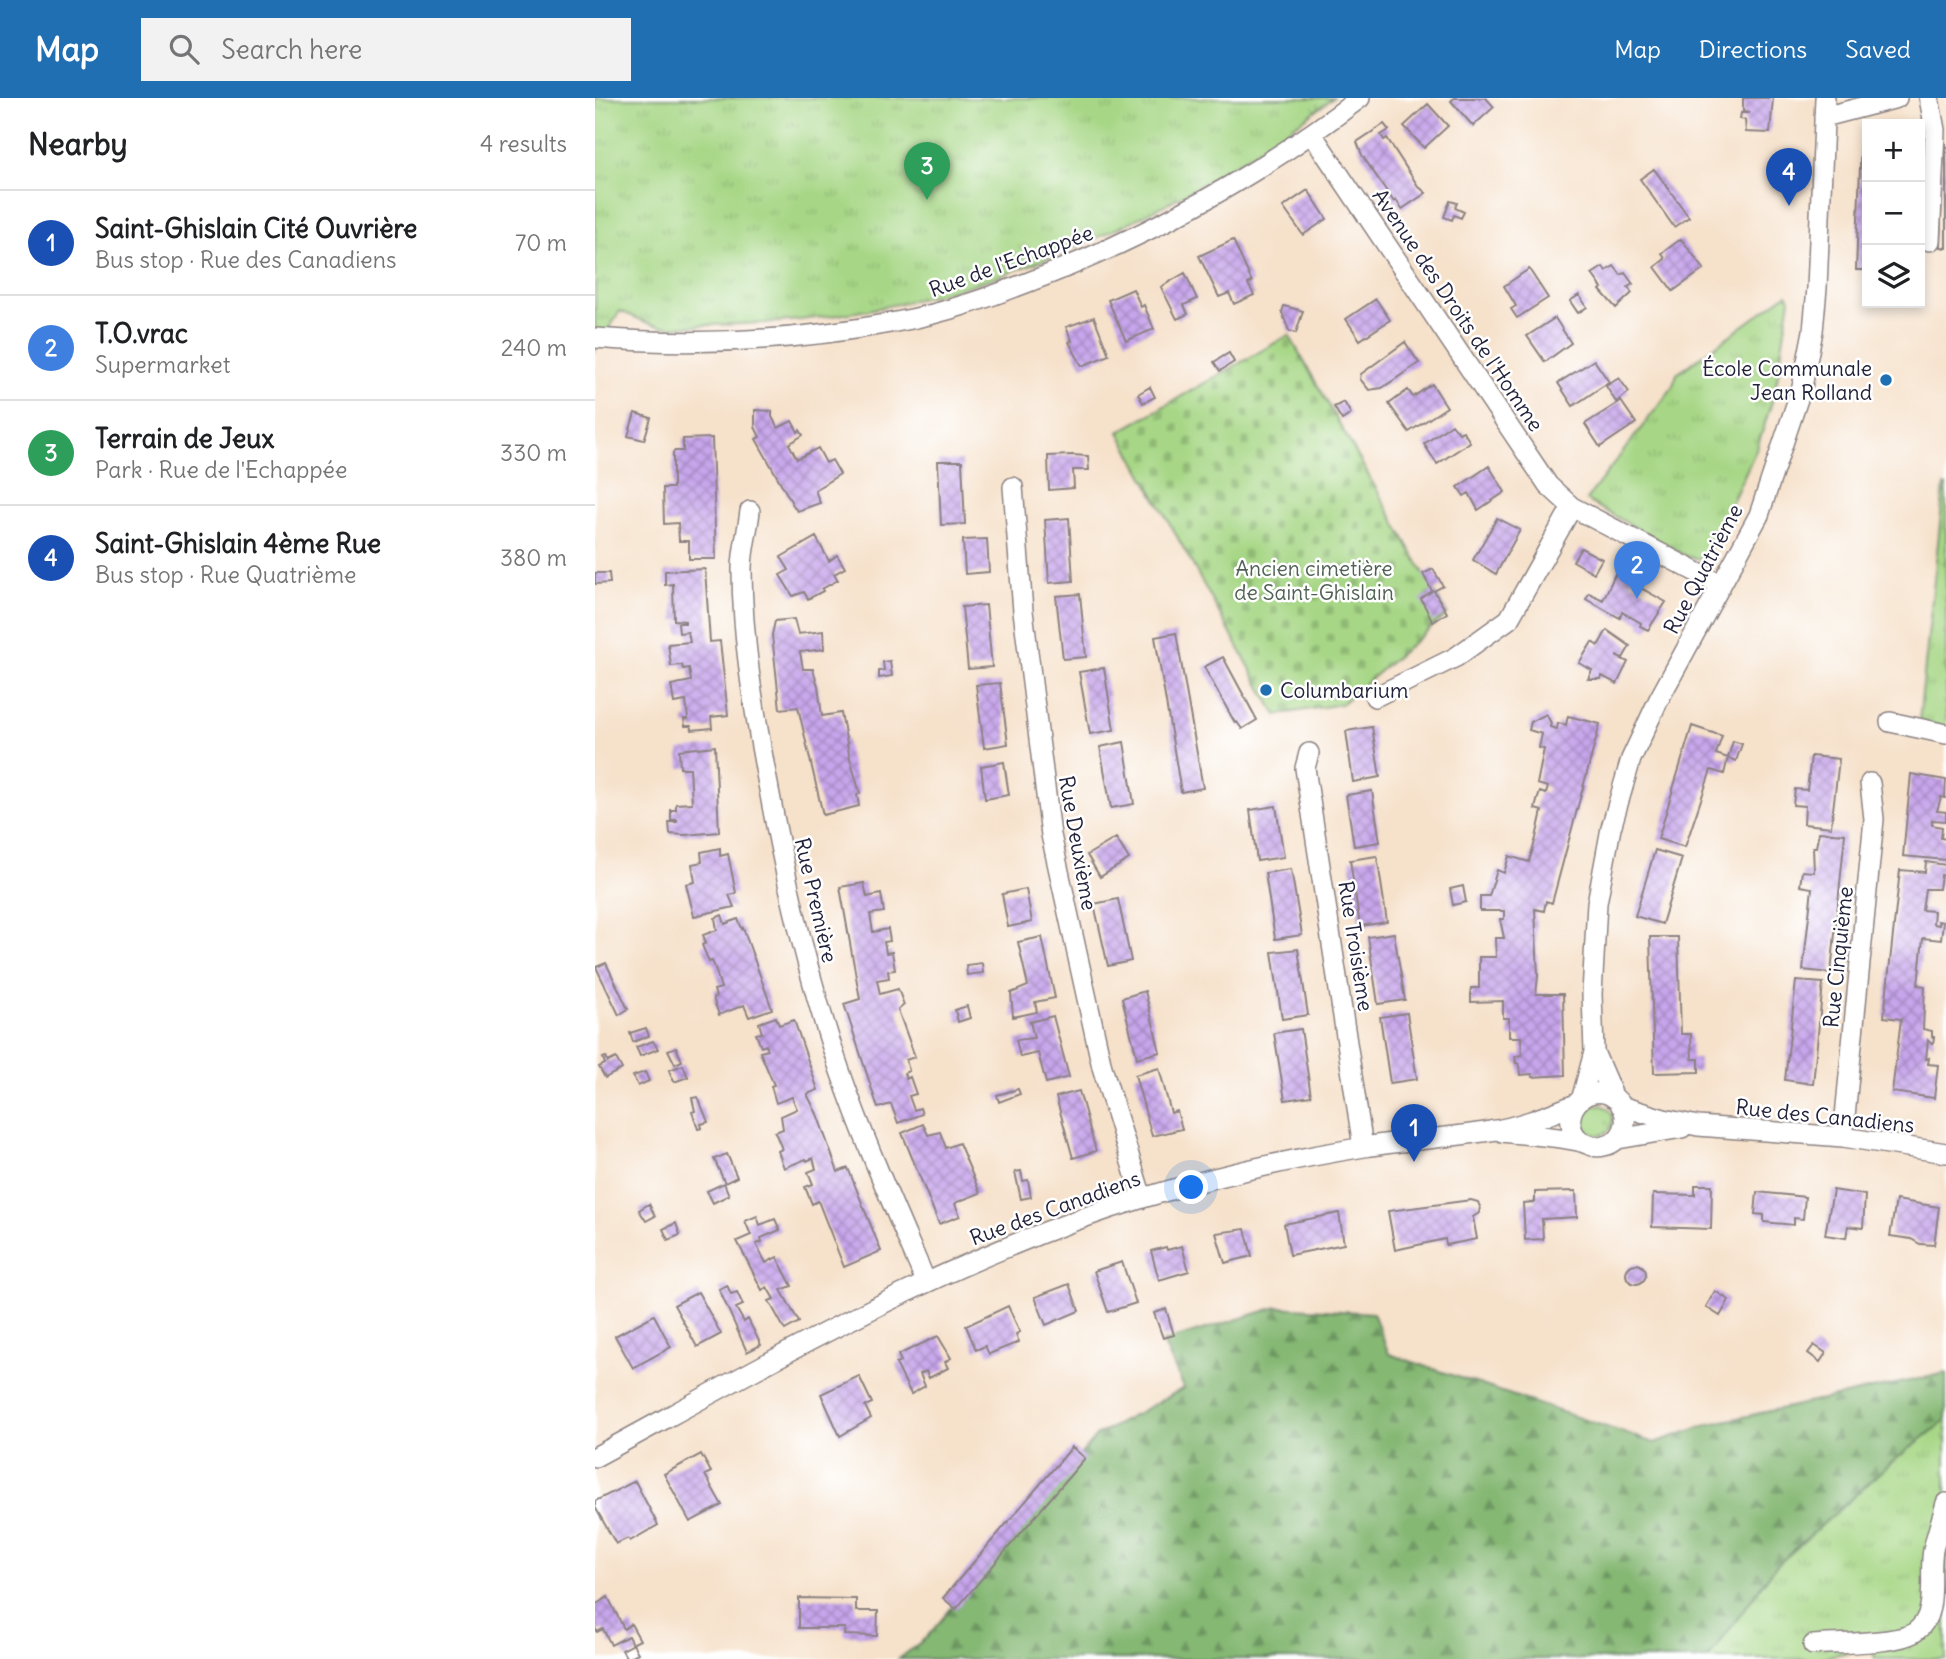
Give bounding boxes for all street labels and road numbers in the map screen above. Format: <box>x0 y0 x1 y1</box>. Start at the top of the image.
street label: Avenue des Droits de l'Homme <box>1367 183 1549 437</box>
street label: Rue de l'Echappée <box>925 219 1097 303</box>
street label: Rue Quatrième <box>1657 499 1749 639</box>
street label: Rue Deuxième <box>1053 774 1103 912</box>
street label: Rue Première <box>789 835 843 965</box>
street label: Rue Troisième <box>1332 879 1380 1013</box>
street label: Rue Cinquième <box>1817 885 1859 1029</box>
street label: Rue des Canadiens <box>1734 1093 1916 1139</box>
street label: Rue des Canadiens <box>966 1165 1144 1251</box>

